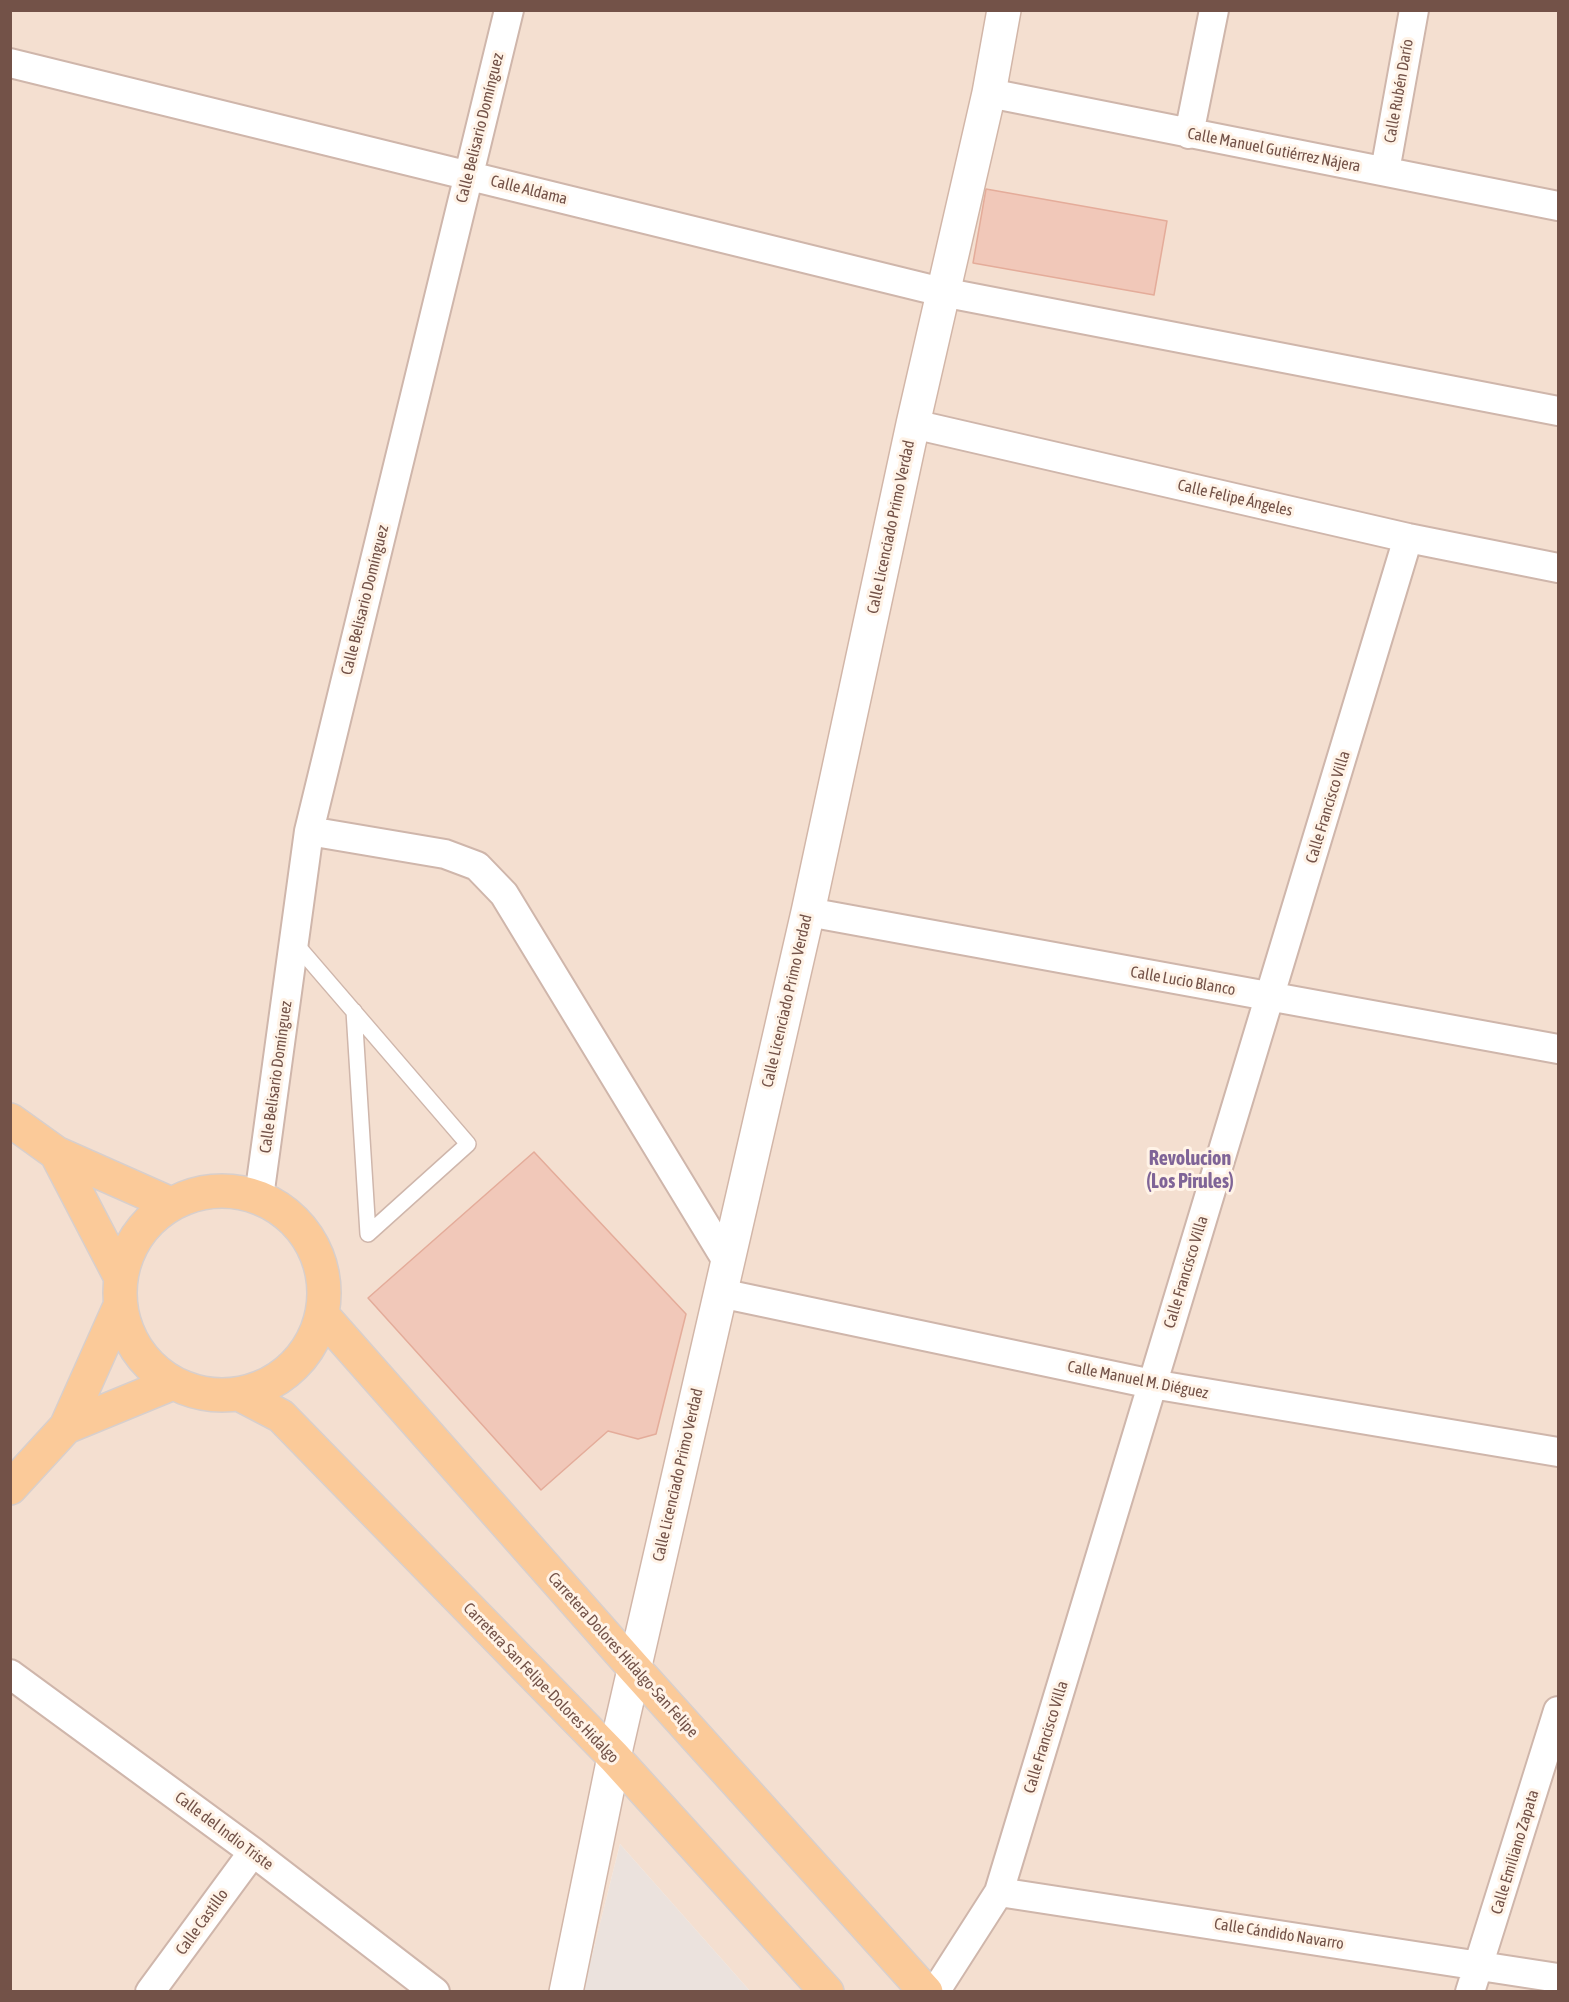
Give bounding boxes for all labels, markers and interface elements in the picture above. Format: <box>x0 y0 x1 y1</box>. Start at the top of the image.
street label: Calle Rubén Darío <box>1380 38 1418 144</box>
street label: Calle Belisario Domínguez <box>452 51 508 205</box>
street label: Calle Manuel Gutiérrez Nájera <box>1186 124 1362 176</box>
street label: Calle Aldama <box>489 171 569 209</box>
street label: Calle Licenciado Primo Verdad <box>863 438 919 616</box>
street label: Calle Felipe Ángeles <box>1176 475 1294 521</box>
street label: Calle Belisario Domínguez <box>337 523 393 677</box>
street label: Calle Francisco Villa <box>1302 749 1354 865</box>
street label: Calle Licenciado Primo Verdad <box>758 913 816 1089</box>
street label: Calle Lucio Blanco <box>1129 962 1237 1000</box>
street label: Calle Belisario Domínguez <box>256 1000 296 1154</box>
district label: Revolucion (Los Pirules) <box>1146 1147 1234 1194</box>
street label: Calle Francisco Villa <box>1160 1214 1212 1330</box>
street label: Calle Manuel M. Diéguez <box>1066 1357 1210 1403</box>
street label: Calle Licenciado Primo Verdad <box>649 1387 707 1563</box>
street label: Carretera Dolores Hidalgo-San Felipe <box>544 1569 702 1741</box>
street label: Carretera San Felipe-Dolores Hidalgo <box>459 1599 623 1767</box>
street label: Calle Francisco Villa <box>1020 1679 1072 1795</box>
street label: Calle del Indio Triste <box>171 1788 277 1874</box>
street label: Calle Emiliano Zapata <box>1487 1788 1543 1916</box>
street label: Calle Castillo <box>172 1885 232 1959</box>
street label: Calle Cándido Navarro <box>1213 1914 1345 1954</box>

